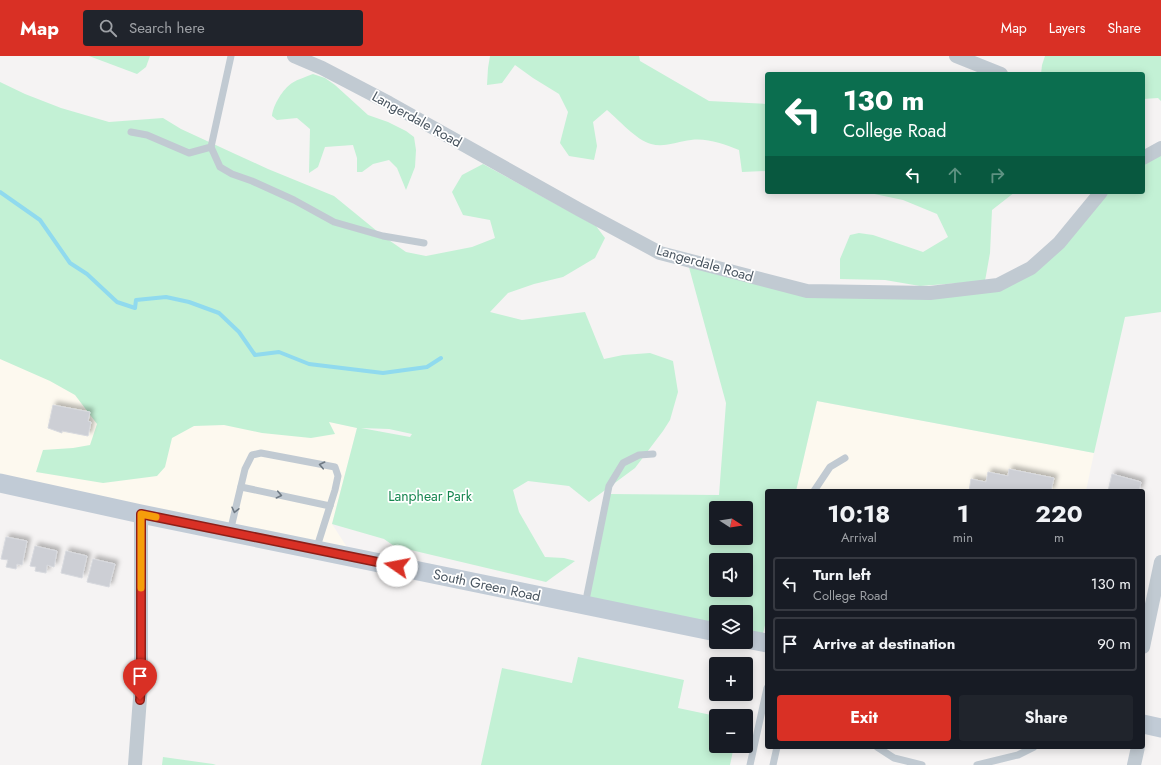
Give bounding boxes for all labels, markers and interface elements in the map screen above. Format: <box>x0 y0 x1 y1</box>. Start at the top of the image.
search box <box>83 10 363 46</box>
text: Map <box>20 15 59 42</box>
icon: search <box>97 17 119 39</box>
text: Search here <box>129 17 205 39</box>
text: Map <box>1001 18 1027 38</box>
text: Layers <box>1049 18 1085 38</box>
text: Share <box>1107 18 1141 38</box>
text: 130 m <box>843 80 925 121</box>
street label: Langerdale Road <box>368 86 466 152</box>
icon: left <box>777 88 829 140</box>
text: College Road <box>843 118 946 144</box>
icon: left <box>902 164 924 186</box>
icon: ahead <box>944 164 966 186</box>
icon: right <box>986 164 1008 186</box>
street label: Langerdale Road <box>654 240 756 286</box>
one-way arrow <box>319 461 326 469</box>
park label: Lanphear Park <box>388 486 473 506</box>
one-way arrow <box>276 491 282 499</box>
text: 10:18 <box>827 496 890 531</box>
text: 1 <box>957 496 969 531</box>
text: 220 <box>1035 496 1083 531</box>
north arrow <box>709 501 753 545</box>
map controls <box>709 501 753 753</box>
one-way arrow <box>232 507 240 513</box>
text: Arrival <box>841 528 877 547</box>
text: min <box>953 528 973 547</box>
text: m <box>1054 528 1064 547</box>
position arrow <box>376 545 418 587</box>
button: sound <box>709 553 753 597</box>
street label: South Green Road <box>432 564 542 606</box>
text: Turn left <box>813 564 871 586</box>
icon: left <box>779 573 801 595</box>
text: 130 m <box>1091 573 1131 595</box>
text: College Road <box>813 586 888 605</box>
button: layers <box>709 605 753 649</box>
icon: arrive <box>779 633 801 655</box>
text: Arrive at destination <box>813 633 955 655</box>
text: 90 m <box>1097 633 1131 655</box>
button: + <box>709 657 753 701</box>
pin <box>123 659 157 700</box>
icon: arrive <box>129 665 151 687</box>
button: Exit <box>777 695 951 741</box>
button: Share <box>959 695 1133 741</box>
button: − <box>709 709 753 753</box>

